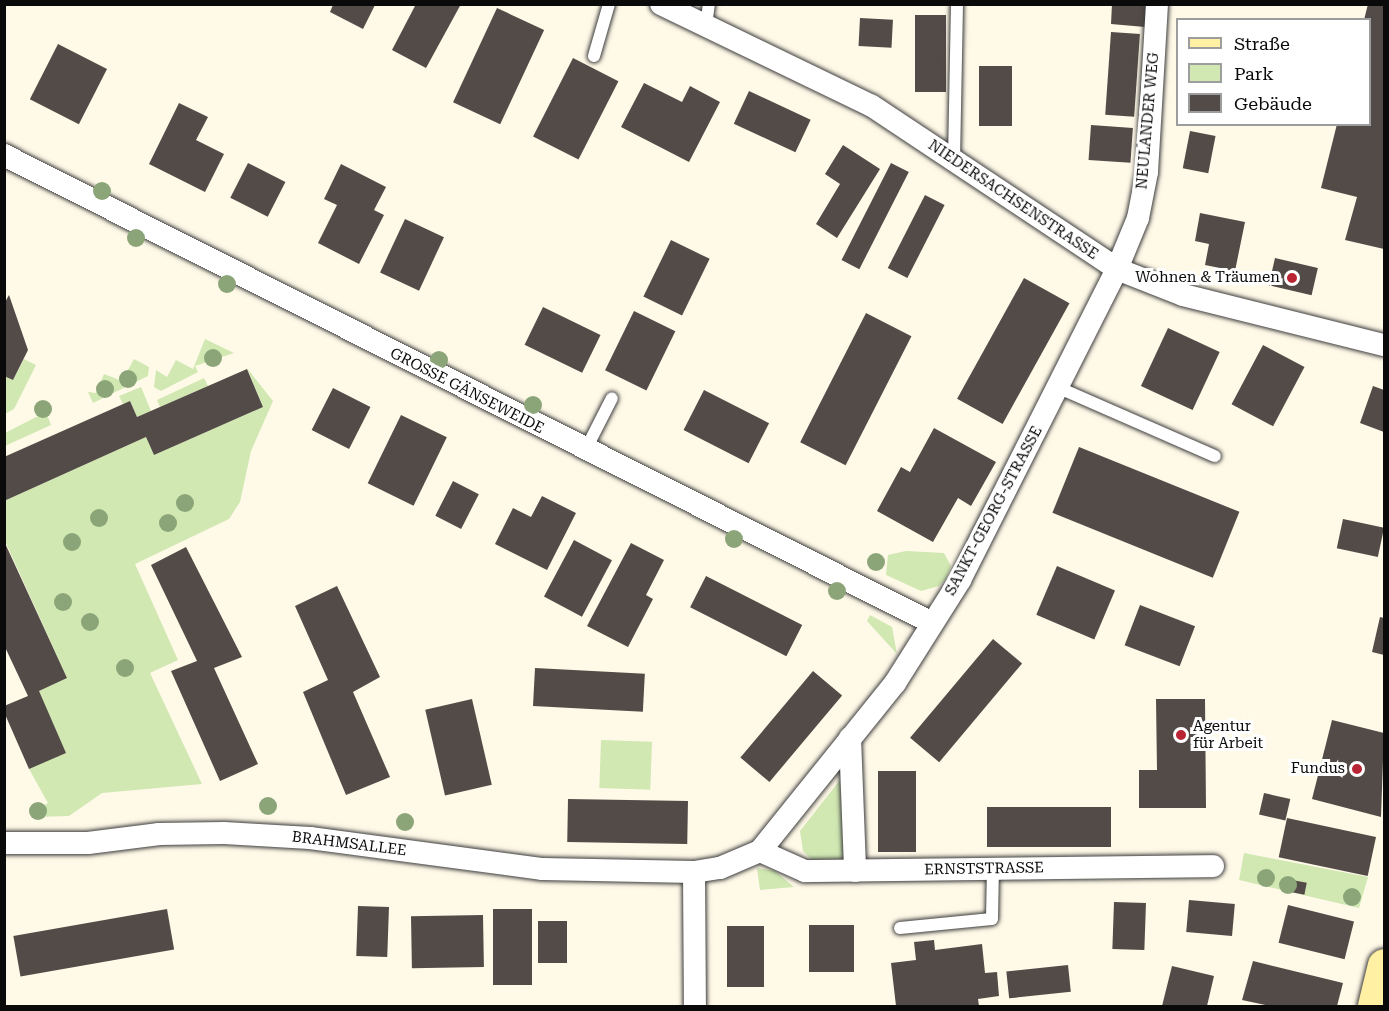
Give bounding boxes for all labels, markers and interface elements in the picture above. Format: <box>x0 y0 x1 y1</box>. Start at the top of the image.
legend <box>1176 18 1371 126</box>
text: Straße <box>1234 33 1290 54</box>
street label: NEULANDER WEG <box>1133 52 1163 190</box>
text: Park <box>1234 63 1274 84</box>
text: Gebäude <box>1234 93 1312 114</box>
street label: NIEDERSACHSENSTRASSE <box>925 136 1101 264</box>
place label: Wohnen & Träumen <box>1135 269 1280 287</box>
marker: Wohnen & Träumen <box>1285 271 1299 285</box>
street label: GROSSE GÄNSEWEIDE <box>387 344 547 438</box>
street label: SANKT-GEORG-STRASSE <box>942 423 1046 599</box>
place label: Agentur für Arbeit <box>1193 717 1263 752</box>
marker: Agentur für Arbeit <box>1174 728 1188 742</box>
place label: Fundus <box>1291 760 1345 778</box>
marker: Fundus <box>1350 762 1364 776</box>
street label: BRAHMSALLEE <box>291 828 407 860</box>
street label: ERNSTSTRASSE <box>924 859 1044 879</box>

